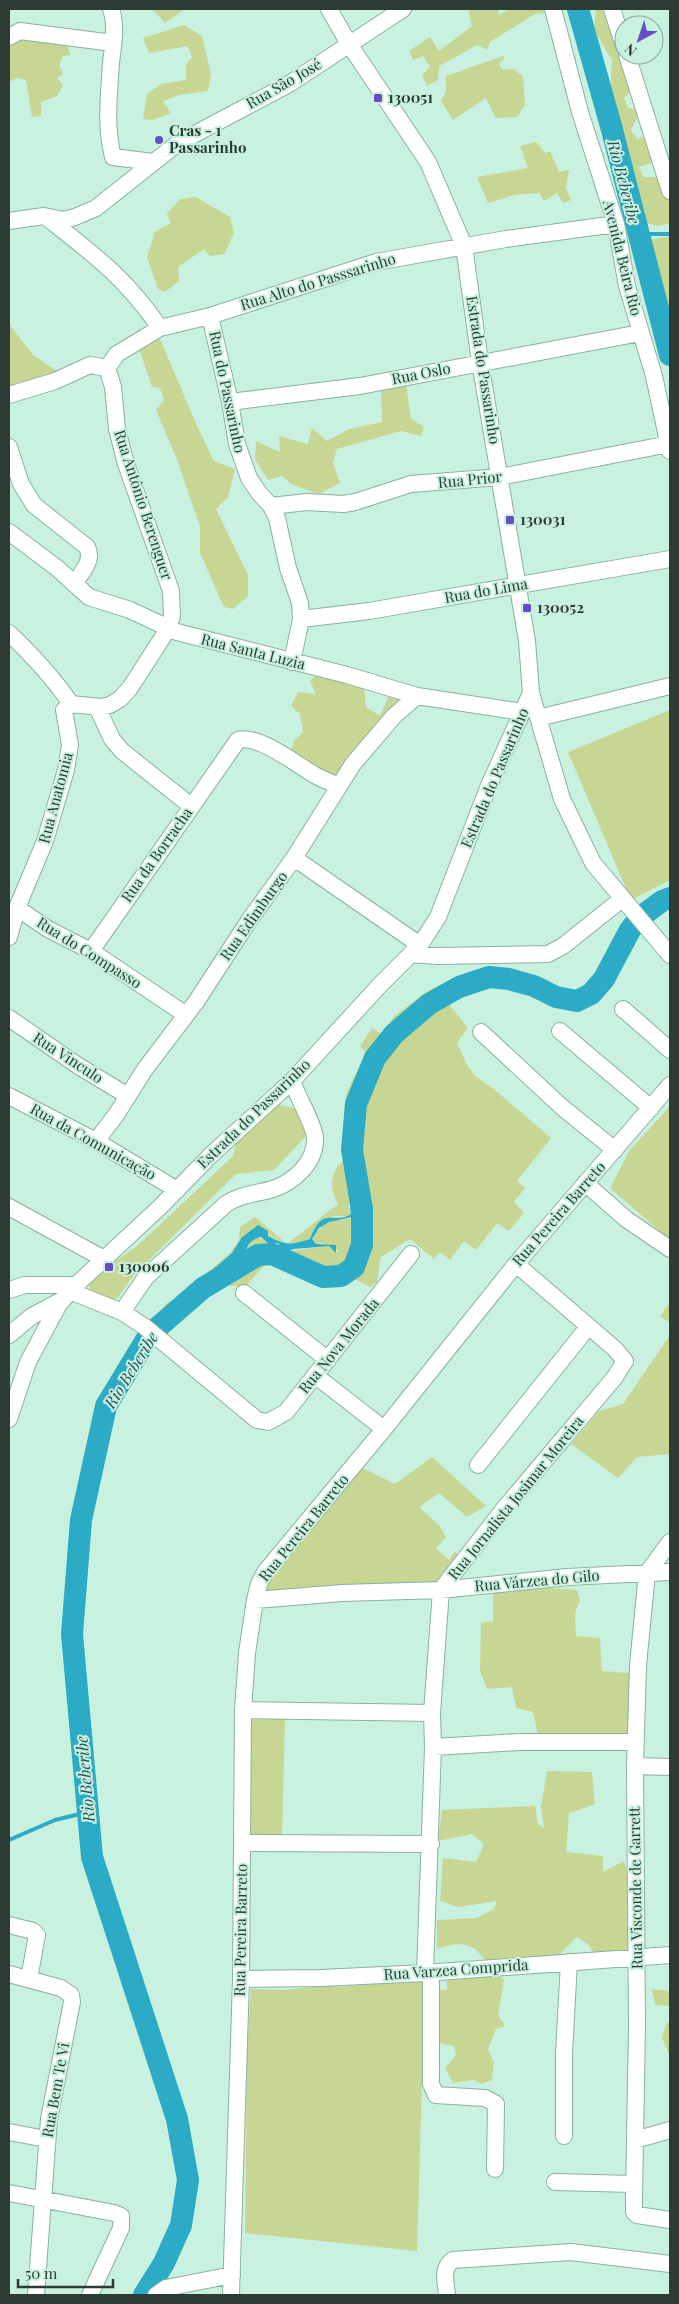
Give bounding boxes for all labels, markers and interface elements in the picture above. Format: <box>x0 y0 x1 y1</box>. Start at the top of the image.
north arrow <box>614 15 664 65</box>
text: N <box>620 40 640 61</box>
street label: Rua São José <box>242 53 325 113</box>
place label: 130051 <box>388 87 433 107</box>
marker: 130051 <box>372 92 384 104</box>
place label: Cras - 1 Passarinho <box>169 120 246 157</box>
marker: Cras - 1 Passarinho <box>153 134 165 146</box>
water label: Rio Beberibe <box>603 137 646 226</box>
street label: Avenida Beira Rio <box>599 197 647 318</box>
street label: Rua Alto do Passsarinho <box>238 248 398 314</box>
street label: Estrada do Passarinho <box>462 294 506 445</box>
street label: Rua do Passarinho <box>205 329 251 455</box>
street label: Rua Oslo <box>390 358 452 389</box>
street label: Rua Antônio Berenguer <box>110 427 178 583</box>
street label: Rua Prior <box>437 466 503 492</box>
place label: 130031 <box>520 509 566 529</box>
marker: 130031 <box>504 514 516 526</box>
street label: Rua do Lima <box>443 573 530 607</box>
place label: 130052 <box>537 597 584 617</box>
marker: 130052 <box>521 602 533 614</box>
street label: Rua Santa Luzia <box>199 628 308 674</box>
street label: Estrada do Passarinho <box>456 705 533 850</box>
street label: Rua Anatomia <box>33 749 77 846</box>
street label: Rua da Borracha <box>116 803 197 906</box>
street label: Rua Edimburgo <box>215 867 291 964</box>
street label: Rua do Compasso <box>33 912 146 992</box>
street label: Rua Vinculo <box>30 1027 107 1087</box>
street label: Estrada do Passarinho <box>192 1054 314 1173</box>
street label: Rua da Comunicação <box>27 1098 160 1184</box>
street label: Rua Pereira Barreto <box>507 1157 609 1270</box>
place label: 130006 <box>119 1256 169 1276</box>
marker: 130006 <box>103 1261 115 1273</box>
street label: Rua Nova Morada <box>293 1293 383 1397</box>
water label: Rio Beberibe <box>98 1328 162 1413</box>
street label: Rua Jornalista Josimar Moreira <box>443 1411 588 1584</box>
street label: Rua Pereira Barreto <box>254 1470 353 1585</box>
street label: Rua Várzea do Gilo <box>474 1565 600 1595</box>
water label: Rio Beberibe <box>70 1735 99 1824</box>
street label: Rua Visconde de Garrett <box>624 1806 646 1969</box>
street label: Rua Pereira Barreto <box>229 1863 251 1997</box>
street label: Rua Varzea Comprida <box>383 1954 530 1984</box>
street label: Rua Bem Te Vi <box>37 2040 73 2139</box>
scale bar <box>18 2256 112 2288</box>
text: 50 m <box>25 2263 58 2283</box>

